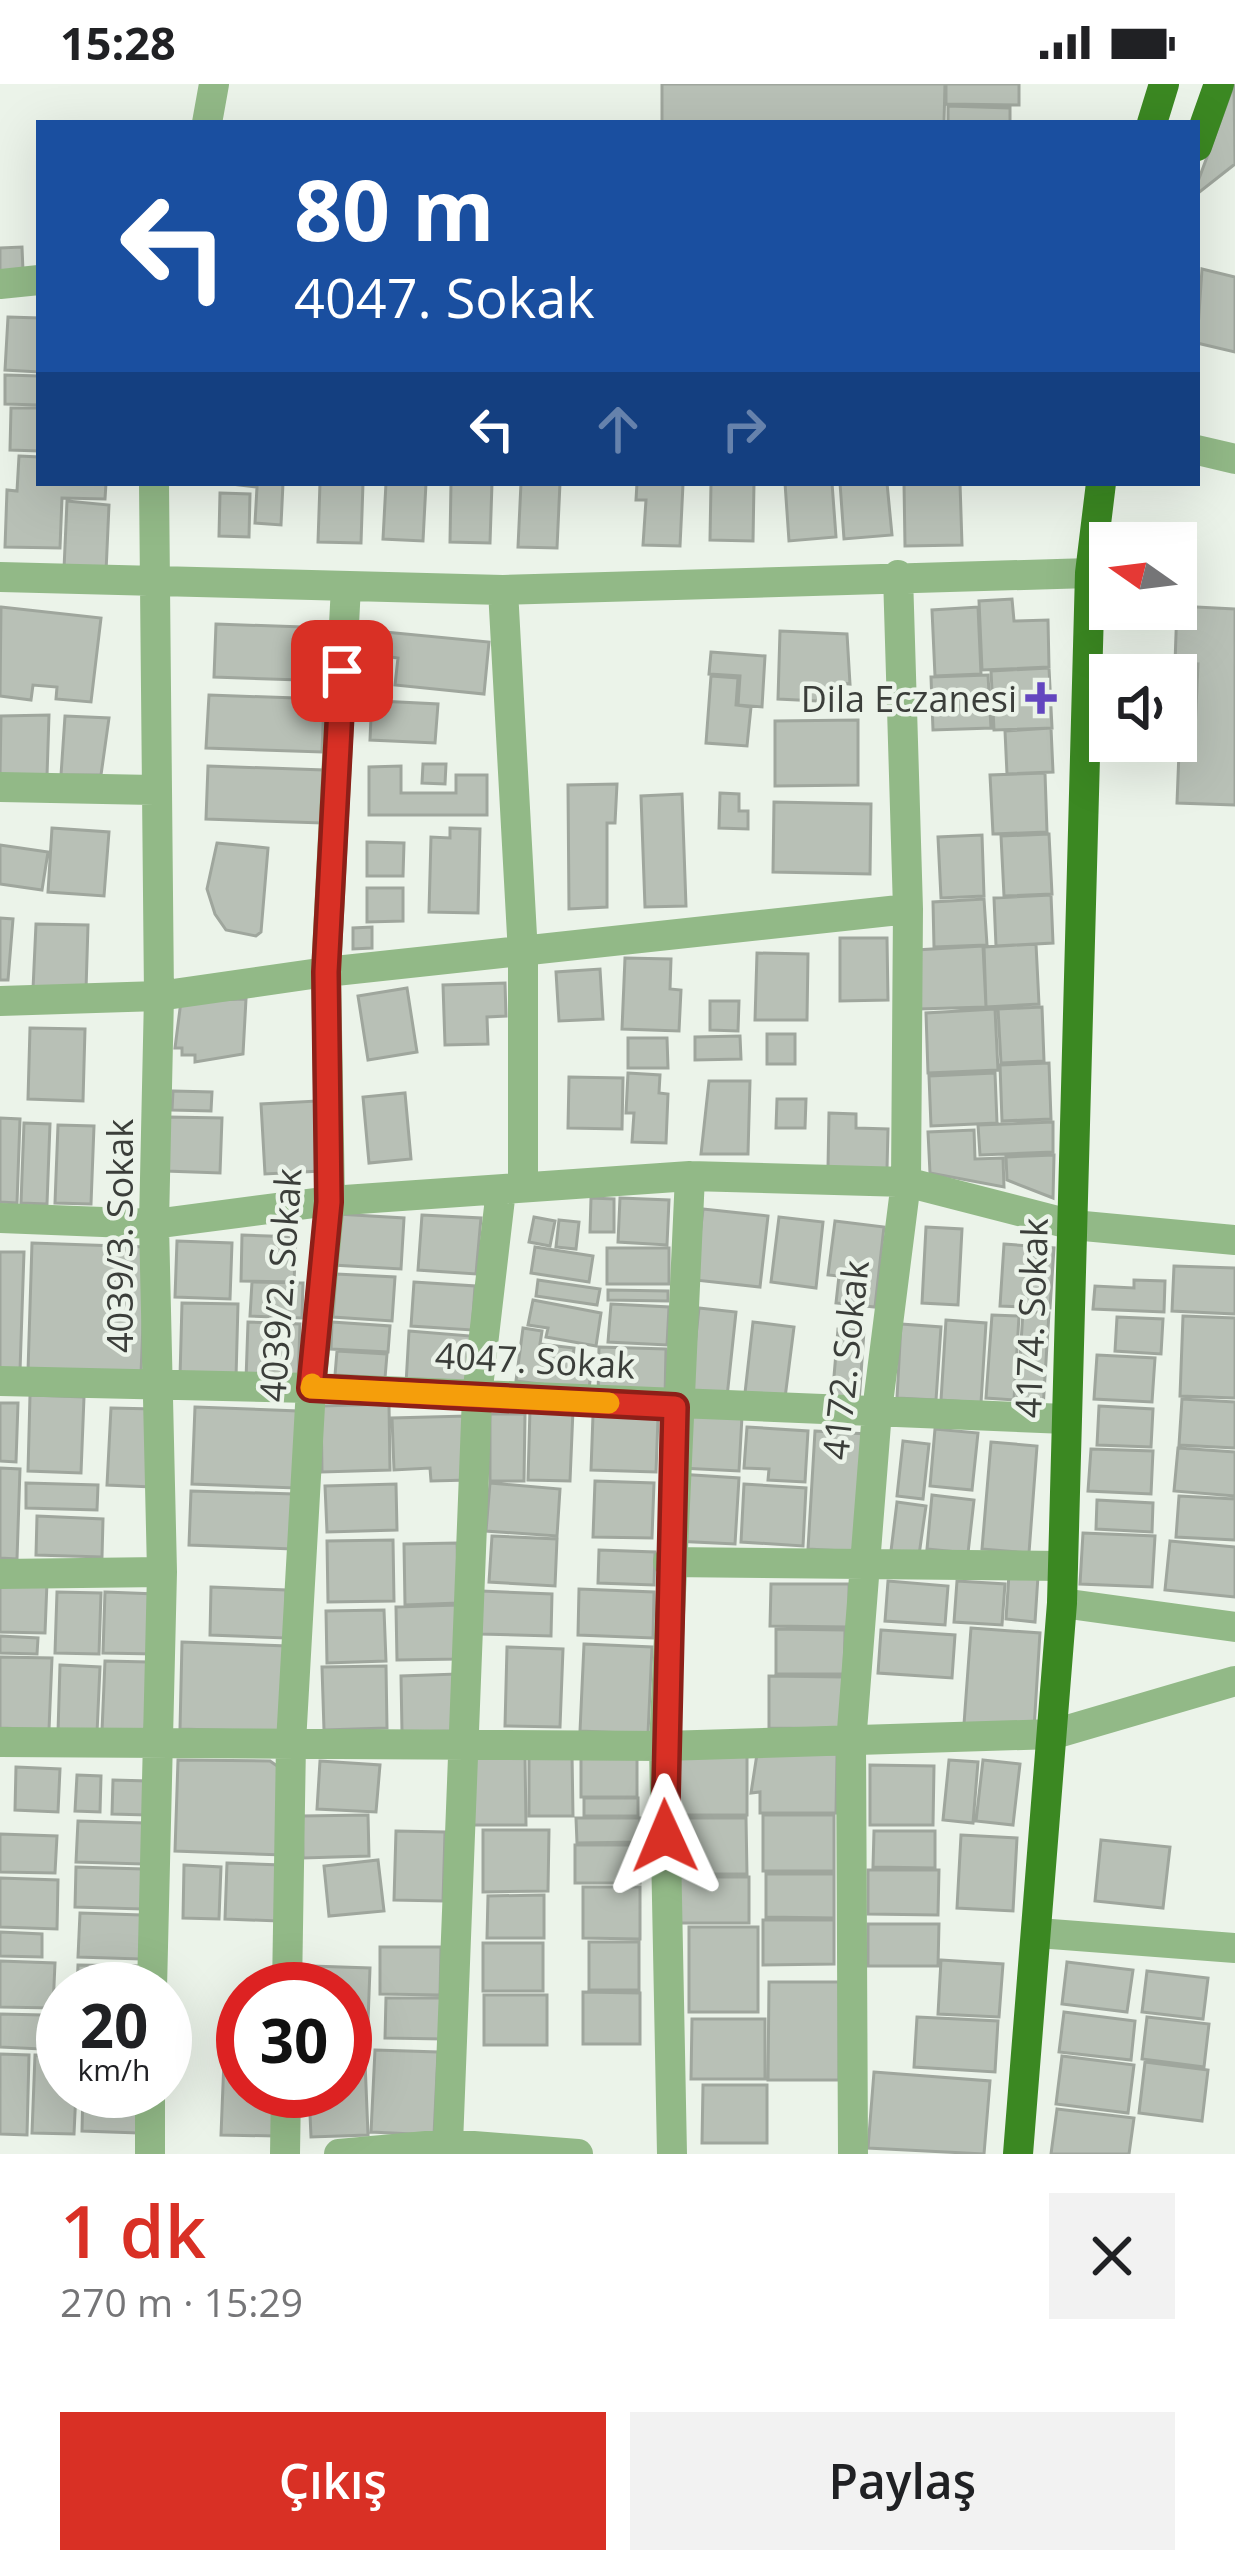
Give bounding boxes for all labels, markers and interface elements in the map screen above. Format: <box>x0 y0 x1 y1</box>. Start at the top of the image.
text: 15:28 <box>60 12 176 73</box>
text: 80 m <box>294 151 494 266</box>
icon: left <box>96 168 252 324</box>
text: 4047. Sokak <box>294 260 595 334</box>
icon: left <box>459 396 525 462</box>
icon: ahead <box>585 396 651 462</box>
icon: right <box>711 396 777 462</box>
north arrow <box>1089 522 1197 630</box>
map controls <box>1089 522 1197 762</box>
pin <box>291 620 393 722</box>
icon: arrive <box>309 638 375 704</box>
button: sound <box>1089 654 1197 762</box>
place label: Dila Eczanesi <box>801 674 1017 723</box>
marker: Dila Eczanesi <box>1028 685 1054 711</box>
street label: 4039/3. Sokak <box>95 1119 144 1353</box>
street label: 4039/2. Sokak <box>247 1166 313 1404</box>
street label: 4174. Sokak <box>1003 1217 1059 1419</box>
street label: 4172. Sokak <box>810 1258 880 1462</box>
street label: 4047. Sokak <box>434 1330 636 1390</box>
position arrow <box>602 1773 728 1899</box>
speed limit sign: 30 <box>216 1962 372 2118</box>
text: 20 <box>80 1984 148 2066</box>
text: km/h <box>78 2049 150 2090</box>
text: 1 dk <box>60 2181 206 2279</box>
button: close <box>1049 2193 1175 2319</box>
text: 270 m · 15:29 <box>60 2275 303 2328</box>
button: Çıkış <box>60 2412 606 2550</box>
button: Paylaş <box>630 2412 1175 2550</box>

